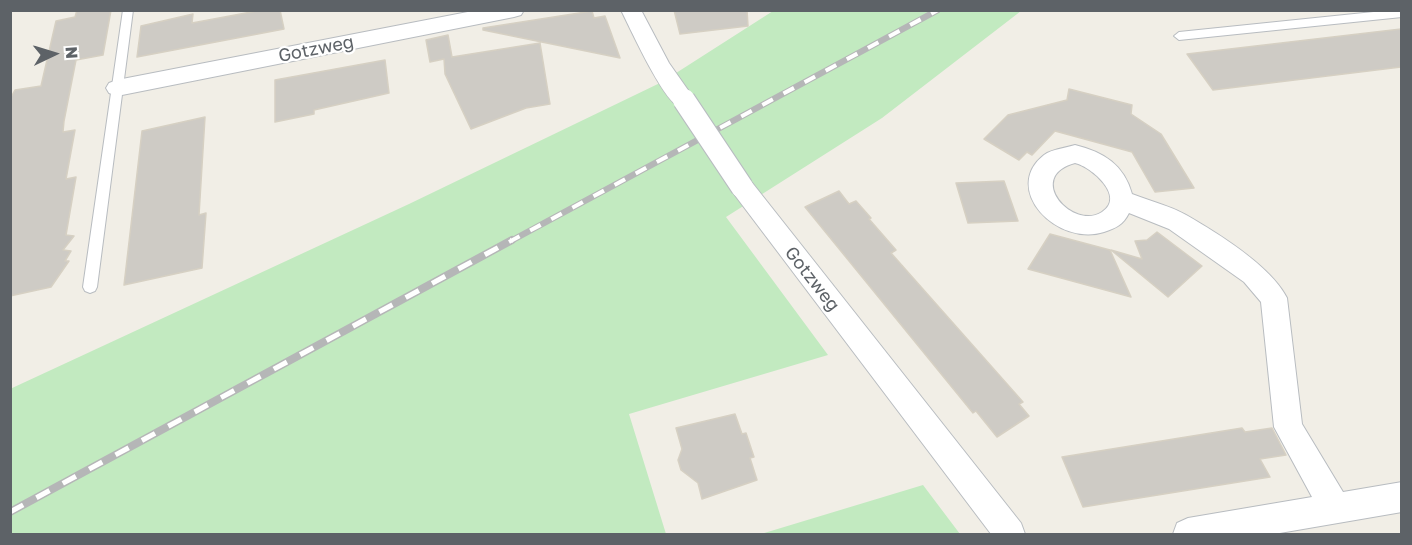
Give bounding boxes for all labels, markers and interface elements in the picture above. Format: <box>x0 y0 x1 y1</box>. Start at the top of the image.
north arrow <box>24 24 84 84</box>
street label: Gotzweg <box>276 31 356 67</box>
text: N <box>62 46 82 60</box>
street label: Gotzweg <box>780 242 844 316</box>

